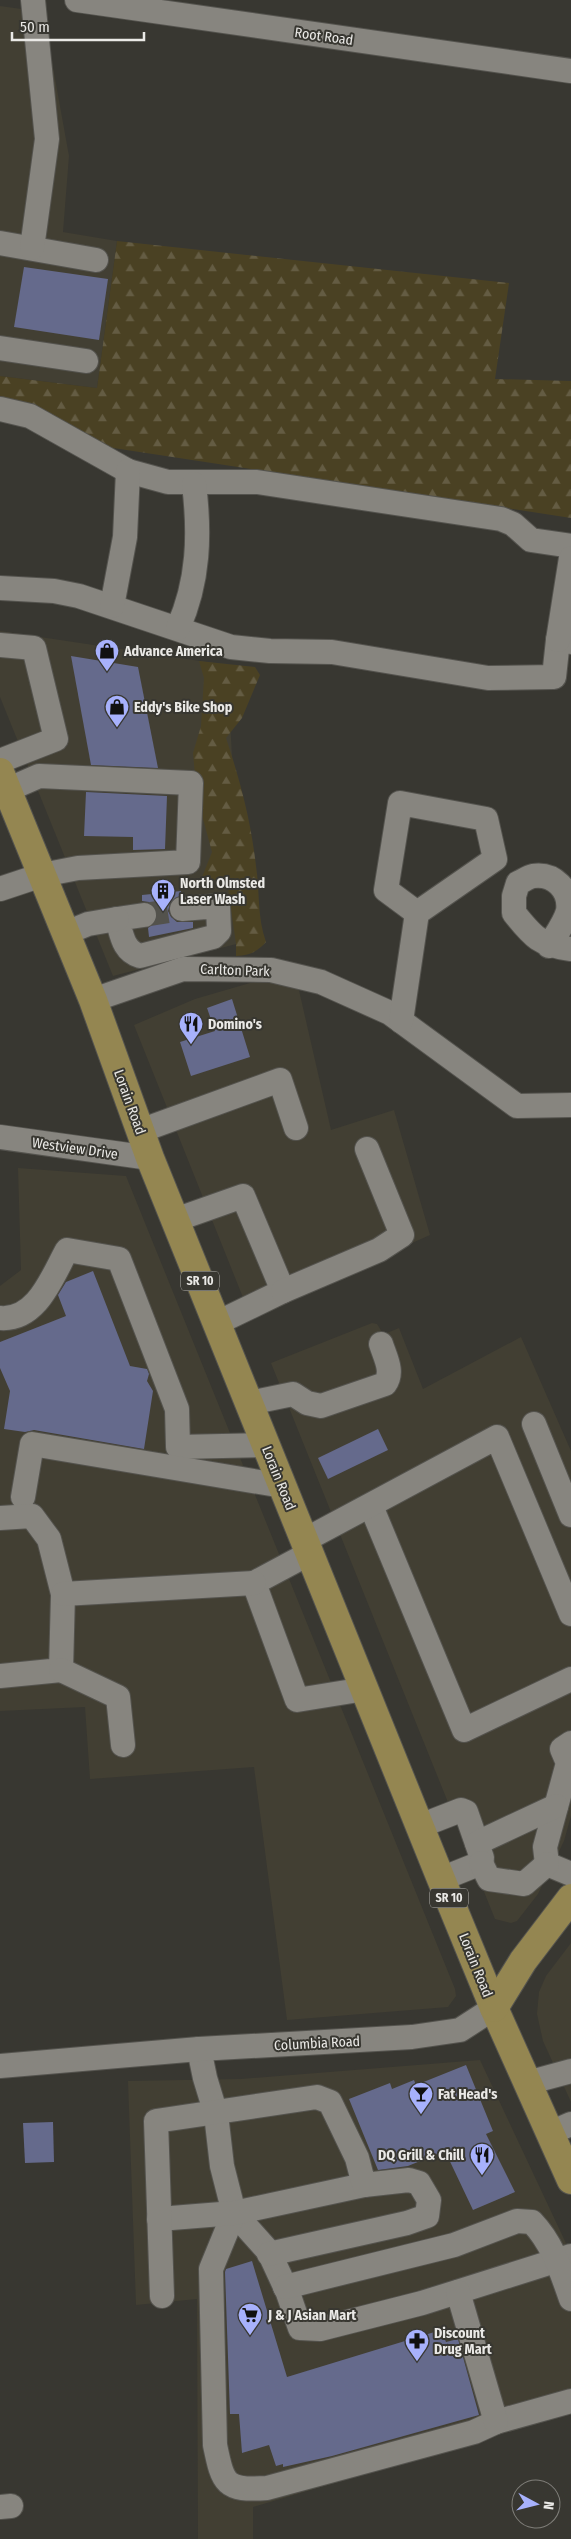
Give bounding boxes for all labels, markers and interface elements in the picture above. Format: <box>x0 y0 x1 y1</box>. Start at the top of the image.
scale bar <box>12 10 145 42</box>
text: 50 m <box>20 18 50 36</box>
street label: Root Road <box>294 24 354 49</box>
shop icon: Advance America <box>94 638 120 672</box>
place label: Advance America <box>123 643 223 660</box>
shop icon: Eddy's Bike Shop <box>104 694 130 728</box>
place label: Eddy's Bike Shop <box>134 699 233 716</box>
place label: North Olmsted Laser Wash <box>180 875 265 908</box>
building icon: North Olmsted Laser Wash <box>150 878 176 912</box>
street label: Carlton Park <box>200 961 271 980</box>
restaurant icon: Domino's <box>178 1011 204 1045</box>
place label: Domino's <box>208 1016 262 1033</box>
street label: Lorain Road <box>110 1067 149 1137</box>
street label: Westview Drive <box>31 1134 119 1163</box>
road number: SR 10 <box>181 1272 219 1290</box>
street label: Lorain Road <box>258 1444 299 1513</box>
road number: SR 10 <box>430 1889 468 1908</box>
street label: Lorain Road <box>455 1931 496 2000</box>
street label: Columbia Road <box>274 2033 360 2054</box>
bar icon: Fat Head's <box>408 2081 434 2115</box>
place label: Fat Head's <box>438 2086 497 2103</box>
restaurant icon: DQ Grill & Chill <box>469 2142 495 2176</box>
place label: DQ Grill & Chill <box>378 2147 464 2164</box>
supermarket icon: J & J Asian Mart <box>237 2302 263 2336</box>
place label: J & J Asian Mart <box>267 2307 357 2324</box>
place label: Discount Drug Mart <box>434 2325 493 2358</box>
pharmacy icon: Discount Drug Mart <box>404 2328 430 2362</box>
north arrow <box>511 2479 561 2529</box>
text: N <box>539 2500 557 2511</box>

